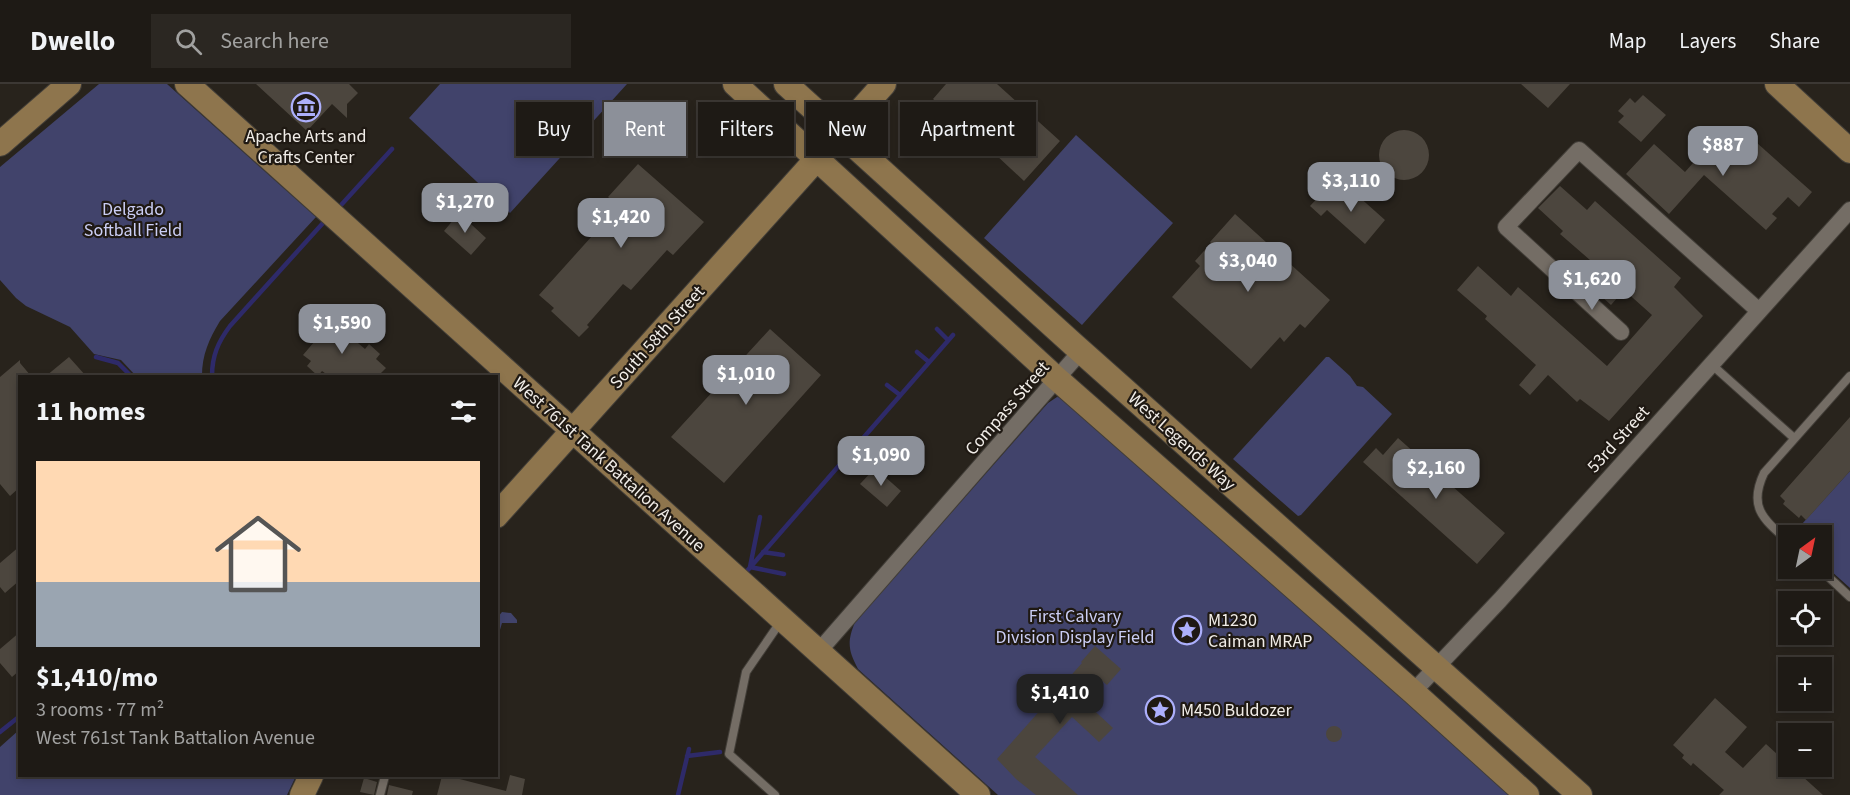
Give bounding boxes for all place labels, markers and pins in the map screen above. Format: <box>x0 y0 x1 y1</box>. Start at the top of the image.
museum icon: Apache Arts and Crafts Center <box>290 91 322 123</box>
place label: Apache Arts and Crafts Center <box>245 124 367 170</box>
pin: $887 <box>1687 126 1759 177</box>
pin: $3,110 <box>1302 162 1400 213</box>
pin: $1,270 <box>416 183 514 234</box>
pin: $1,420 <box>572 198 670 249</box>
pin: $3,040 <box>1199 242 1297 293</box>
pin: $1,620 <box>1543 260 1641 311</box>
pin: $1,590 <box>293 304 391 355</box>
pin: $1,010 <box>697 355 795 406</box>
pin: $1,090 <box>832 436 930 487</box>
pin: $2,160 <box>1387 449 1485 500</box>
place label: M1230 Caiman MRAP <box>1208 608 1312 654</box>
place icon: M1230 Caiman MRAP <box>1171 614 1203 646</box>
pin: $1,410 <box>1011 674 1109 725</box>
place icon: M450 Buldozer <box>1144 694 1176 726</box>
place label: M450 Buldozer <box>1181 698 1293 723</box>

